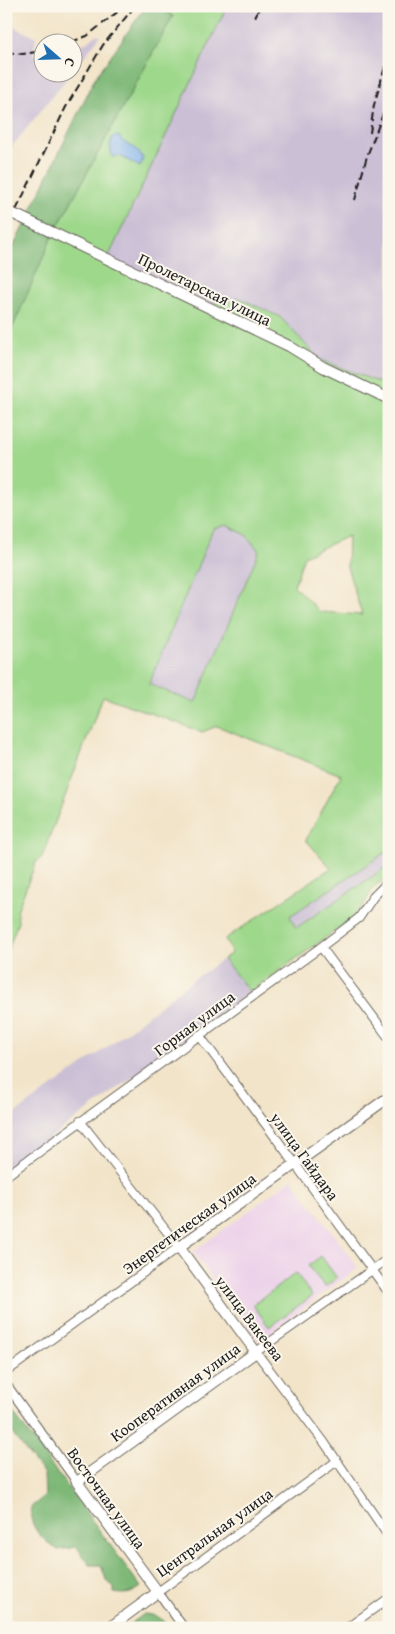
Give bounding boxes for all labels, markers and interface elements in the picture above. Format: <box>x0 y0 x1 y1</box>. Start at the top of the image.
north arrow <box>32 32 82 82</box>
text: С <box>59 55 81 70</box>
street label: Пролетарская улица <box>134 246 276 332</box>
street label: Горная улица <box>148 984 240 1062</box>
street label: улица Гайдара <box>264 1106 346 1205</box>
street label: Энергетическая улица <box>117 1166 261 1280</box>
street label: улица Вакеева <box>209 1269 291 1366</box>
street label: Кооперативная улица <box>105 1336 245 1447</box>
street label: Восточная улица <box>62 1442 152 1554</box>
street label: Центральная улица <box>151 1481 278 1583</box>

